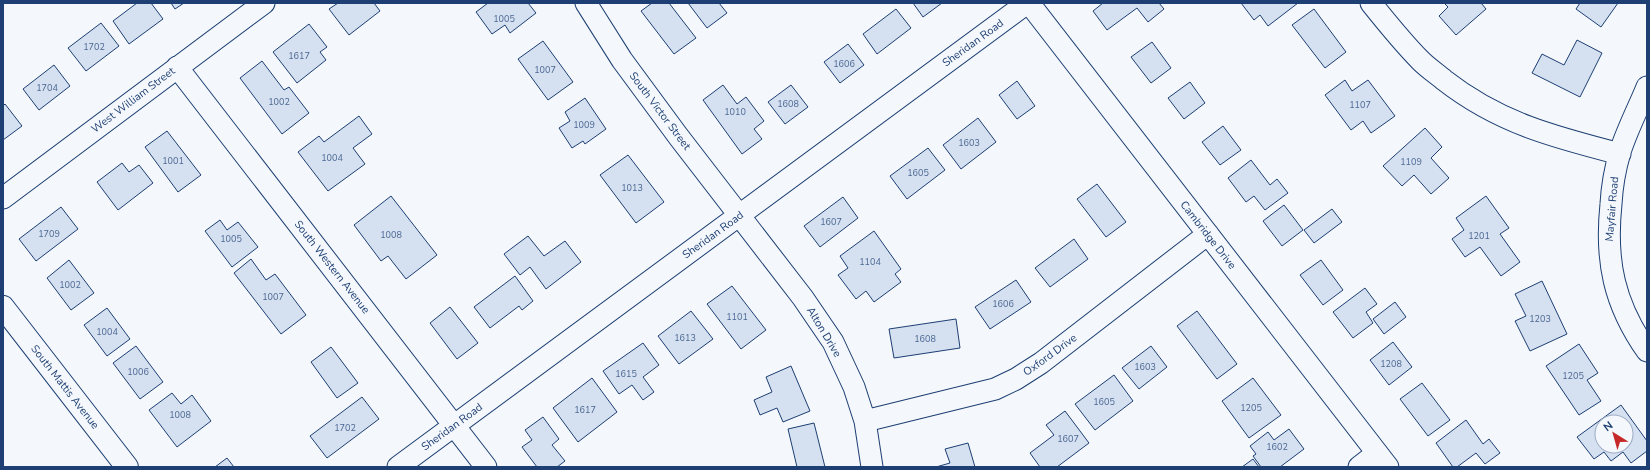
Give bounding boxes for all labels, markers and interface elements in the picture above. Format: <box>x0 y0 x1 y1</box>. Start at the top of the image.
house number: 1005 <box>493 13 515 25</box>
street label: Sheridan Road <box>939 16 1007 70</box>
house number: 1702 <box>83 41 105 53</box>
house number: 1617 <box>288 50 310 62</box>
house number: 1606 <box>833 58 855 70</box>
street label: West William Street <box>88 64 178 136</box>
house number: 1007 <box>534 64 556 76</box>
street label: South Victor Street <box>626 69 694 153</box>
house number: 1704 <box>36 82 58 94</box>
house number: 1002 <box>268 96 290 108</box>
house number: 1608 <box>777 98 799 110</box>
house number: 1107 <box>1349 99 1371 111</box>
house number: 1010 <box>724 106 746 118</box>
house number: 1009 <box>573 119 595 131</box>
house number: 1603 <box>958 137 980 149</box>
house number: 1004 <box>321 152 343 164</box>
house number: 1001 <box>162 155 184 167</box>
house number: 1109 <box>1400 156 1422 168</box>
house number: 1605 <box>907 167 929 179</box>
street label: Mayfair Road <box>1602 176 1622 242</box>
house number: 1013 <box>621 182 643 194</box>
street label: Cambridge Drive <box>1177 198 1240 272</box>
street label: Sheridan Road <box>679 208 747 262</box>
house number: 1607 <box>820 216 842 228</box>
street label: South Western Avenue <box>291 217 373 317</box>
house number: 1709 <box>38 228 60 240</box>
house number: 1008 <box>380 229 402 241</box>
house number: 1201 <box>1468 230 1490 242</box>
house number: 1005 <box>220 233 242 245</box>
house number: 1104 <box>859 256 881 268</box>
house number: 1002 <box>59 279 81 291</box>
house number: 1007 <box>262 291 284 303</box>
house number: 1606 <box>992 298 1014 310</box>
street label: Alton Drive <box>803 304 845 360</box>
house number: 1101 <box>726 311 748 323</box>
house number: 1203 <box>1529 313 1551 325</box>
house number: 1004 <box>96 326 118 338</box>
street label: Oxford Drive <box>1020 330 1080 380</box>
house number: 1613 <box>674 332 696 344</box>
house number: 1608 <box>914 333 936 345</box>
street label: South Mattis Avenue <box>27 342 103 432</box>
house number: 1208 <box>1380 358 1402 370</box>
house number: 1603 <box>1134 361 1156 373</box>
house number: 1006 <box>127 366 149 378</box>
house number: 1615 <box>615 368 637 380</box>
house number: 1205 <box>1562 370 1584 382</box>
house number: 1605 <box>1093 396 1115 408</box>
street label: Sheridan Road <box>418 400 486 454</box>
house number: 1205 <box>1240 402 1262 414</box>
house number: 1617 <box>574 404 596 416</box>
house number: 1008 <box>169 409 191 421</box>
north arrow <box>1594 414 1634 454</box>
text: N <box>1600 418 1616 435</box>
house number: 1702 <box>334 422 356 434</box>
house number: 1607 <box>1057 433 1079 445</box>
house number: 1602 <box>1266 441 1288 453</box>

